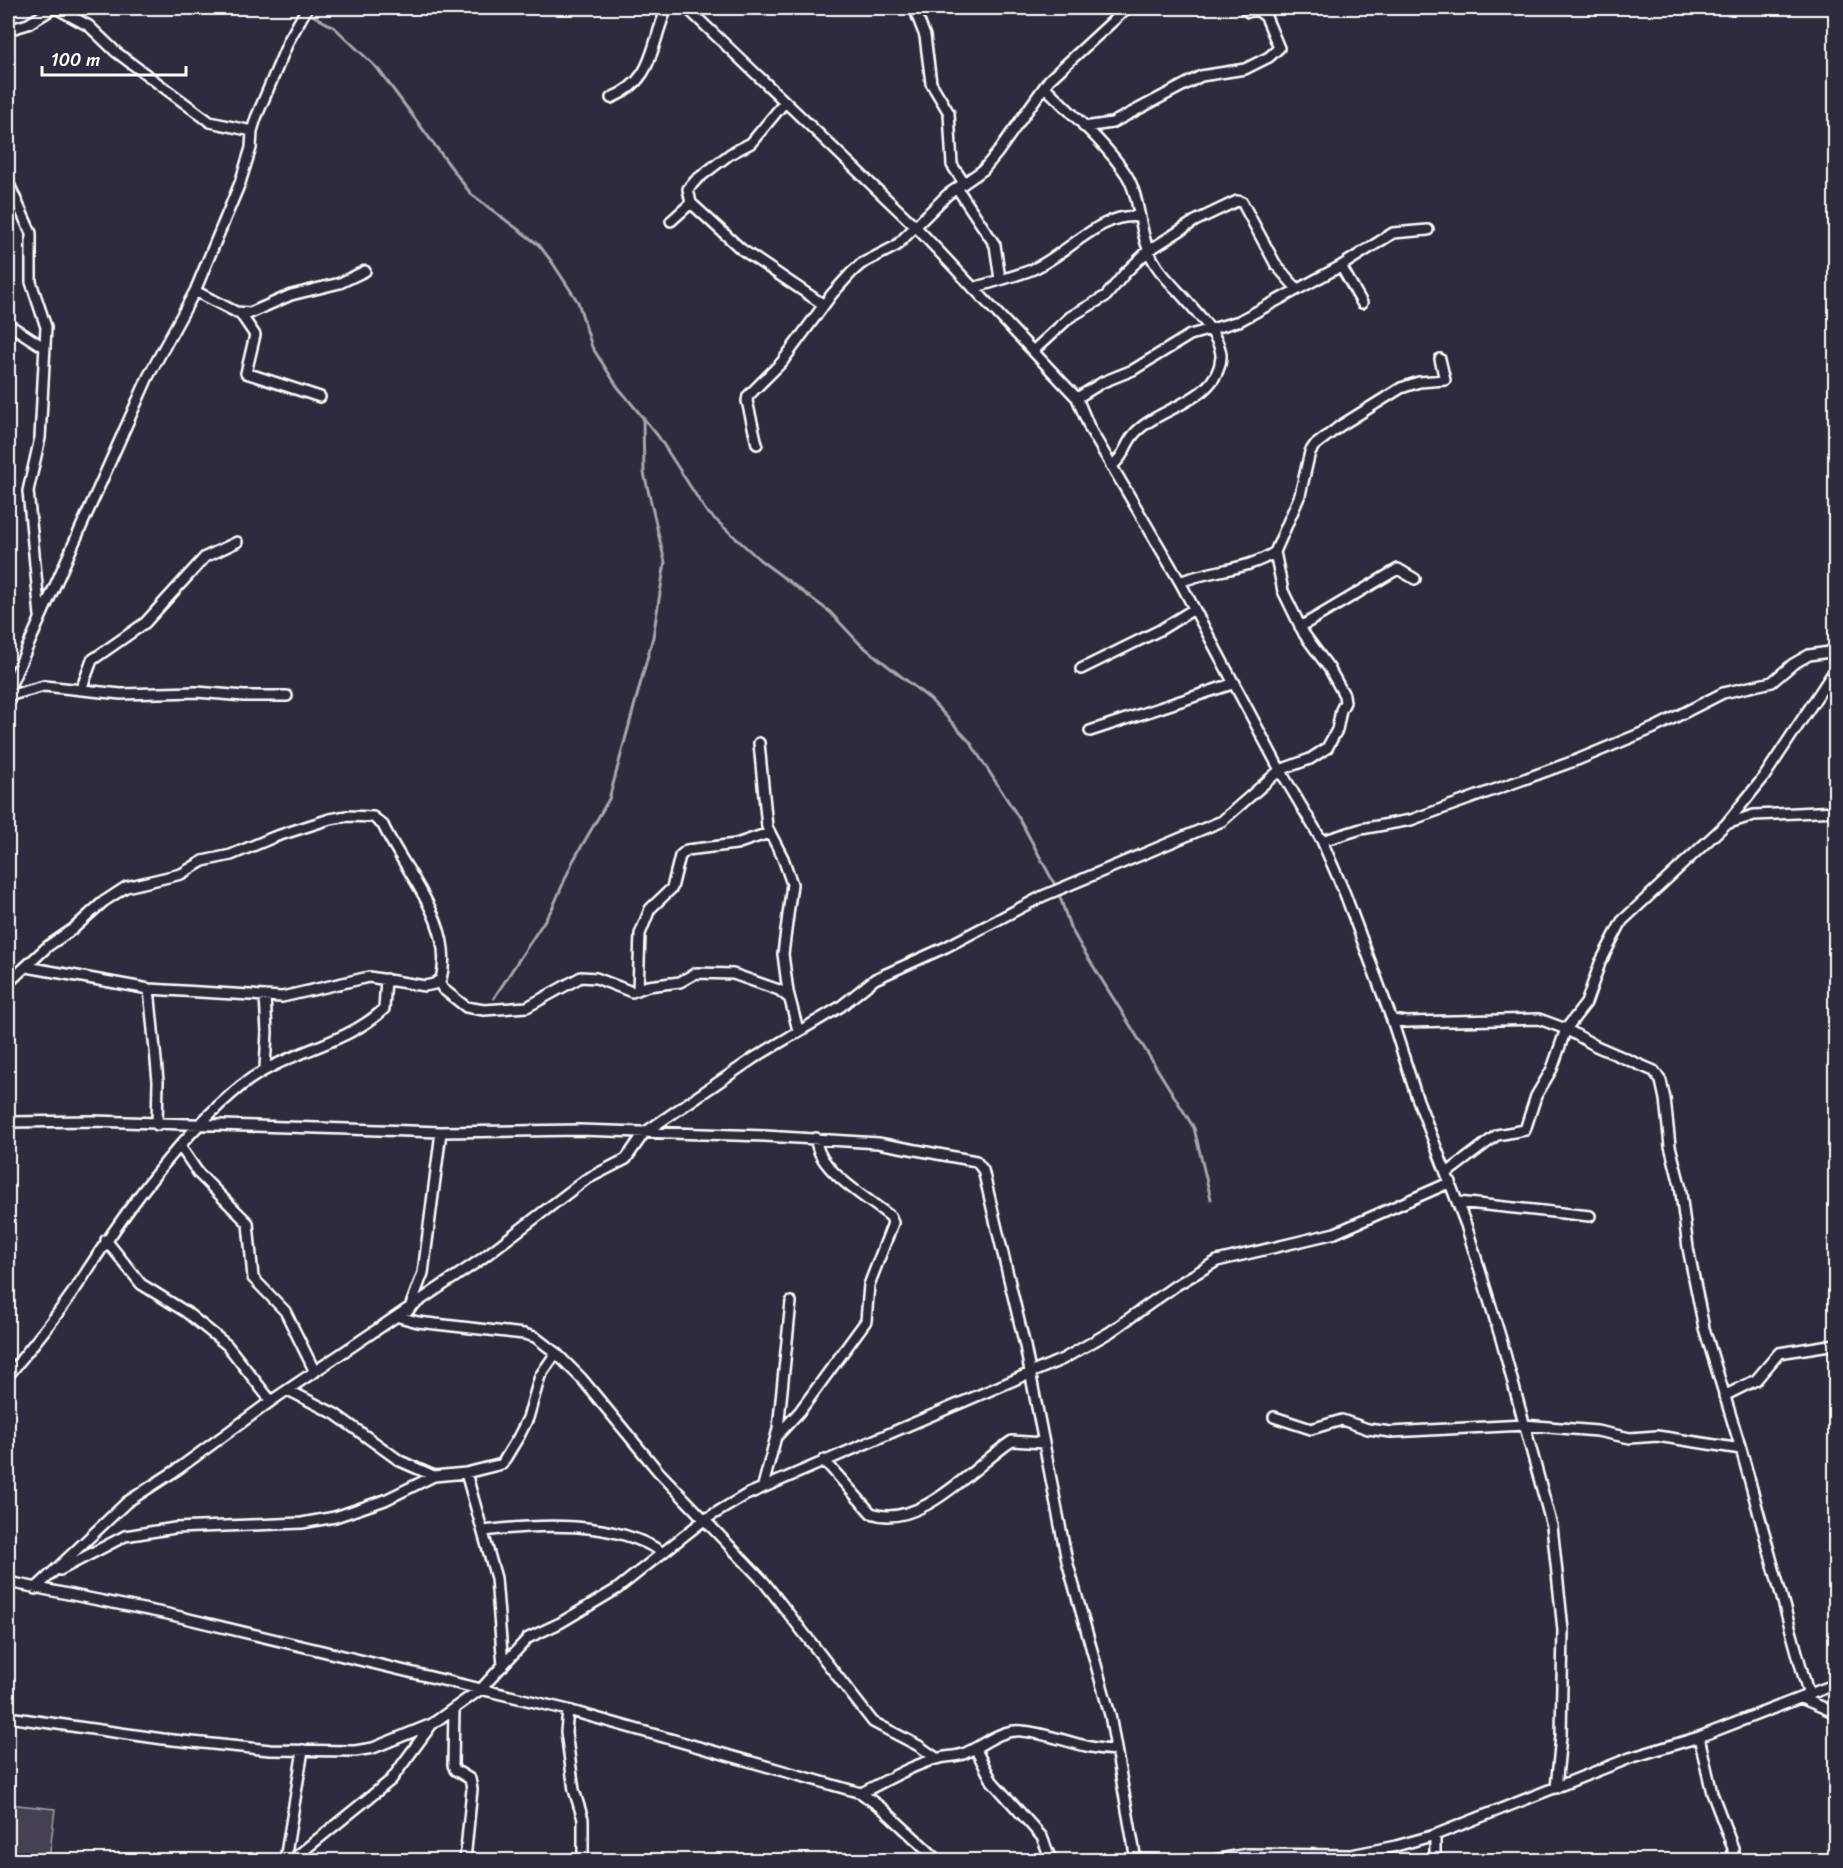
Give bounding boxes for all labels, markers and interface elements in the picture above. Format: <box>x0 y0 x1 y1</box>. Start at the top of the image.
scale bar <box>42 39 186 77</box>
text: 100 m <box>51 44 100 76</box>

